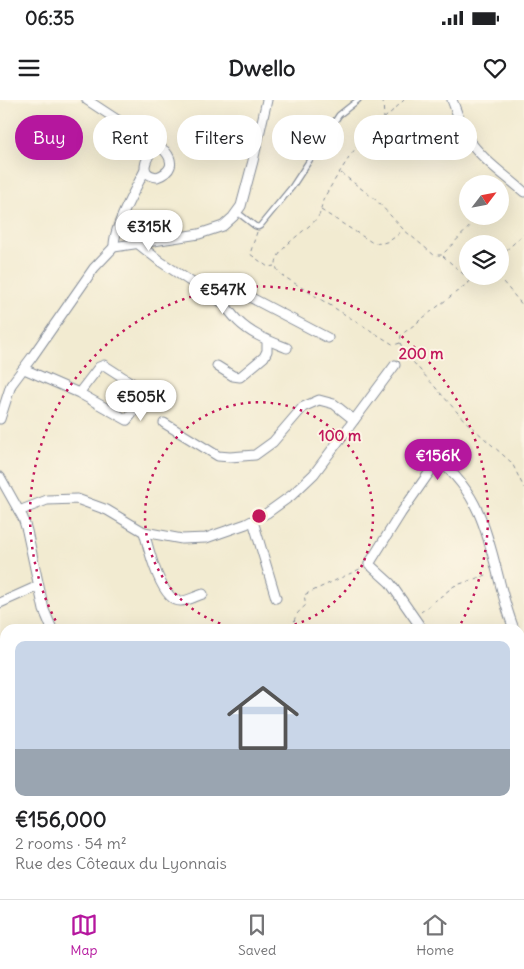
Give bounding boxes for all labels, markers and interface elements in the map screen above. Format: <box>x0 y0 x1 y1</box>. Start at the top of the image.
text: 06:35 <box>25 6 74 30</box>
icon: menu <box>15 54 43 82</box>
text: Dwello <box>229 54 295 82</box>
icon: heart <box>481 54 509 82</box>
chip: Buy <box>15 115 83 160</box>
chip: Rent <box>93 115 167 160</box>
chip: Filters <box>177 115 262 160</box>
chip: New <box>272 115 344 160</box>
chip: Apartment <box>354 115 477 160</box>
north arrow <box>459 175 509 225</box>
map controls <box>459 175 509 285</box>
pin: €315K <box>114 210 184 252</box>
text: €315K <box>127 216 171 236</box>
button: layers <box>459 235 509 285</box>
pin: €547K <box>188 272 258 315</box>
text: €547K <box>200 279 246 299</box>
text: 200 m <box>399 344 443 363</box>
pin: €505K <box>106 380 176 422</box>
text: €505K <box>116 386 166 406</box>
text: 100 m <box>319 426 361 445</box>
pin: €156K <box>403 438 473 481</box>
text: €156K <box>416 445 460 465</box>
centre of rings <box>250 507 268 525</box>
icon: home <box>218 673 308 763</box>
text: €156,000 <box>15 806 107 833</box>
text: 2 rooms · 54 m² <box>15 833 127 853</box>
text: Rue des Côteaux du Lyonnais <box>15 853 227 873</box>
tab: Map <box>70 911 98 959</box>
tab: Saved <box>238 911 276 959</box>
tab: Home <box>416 911 454 959</box>

